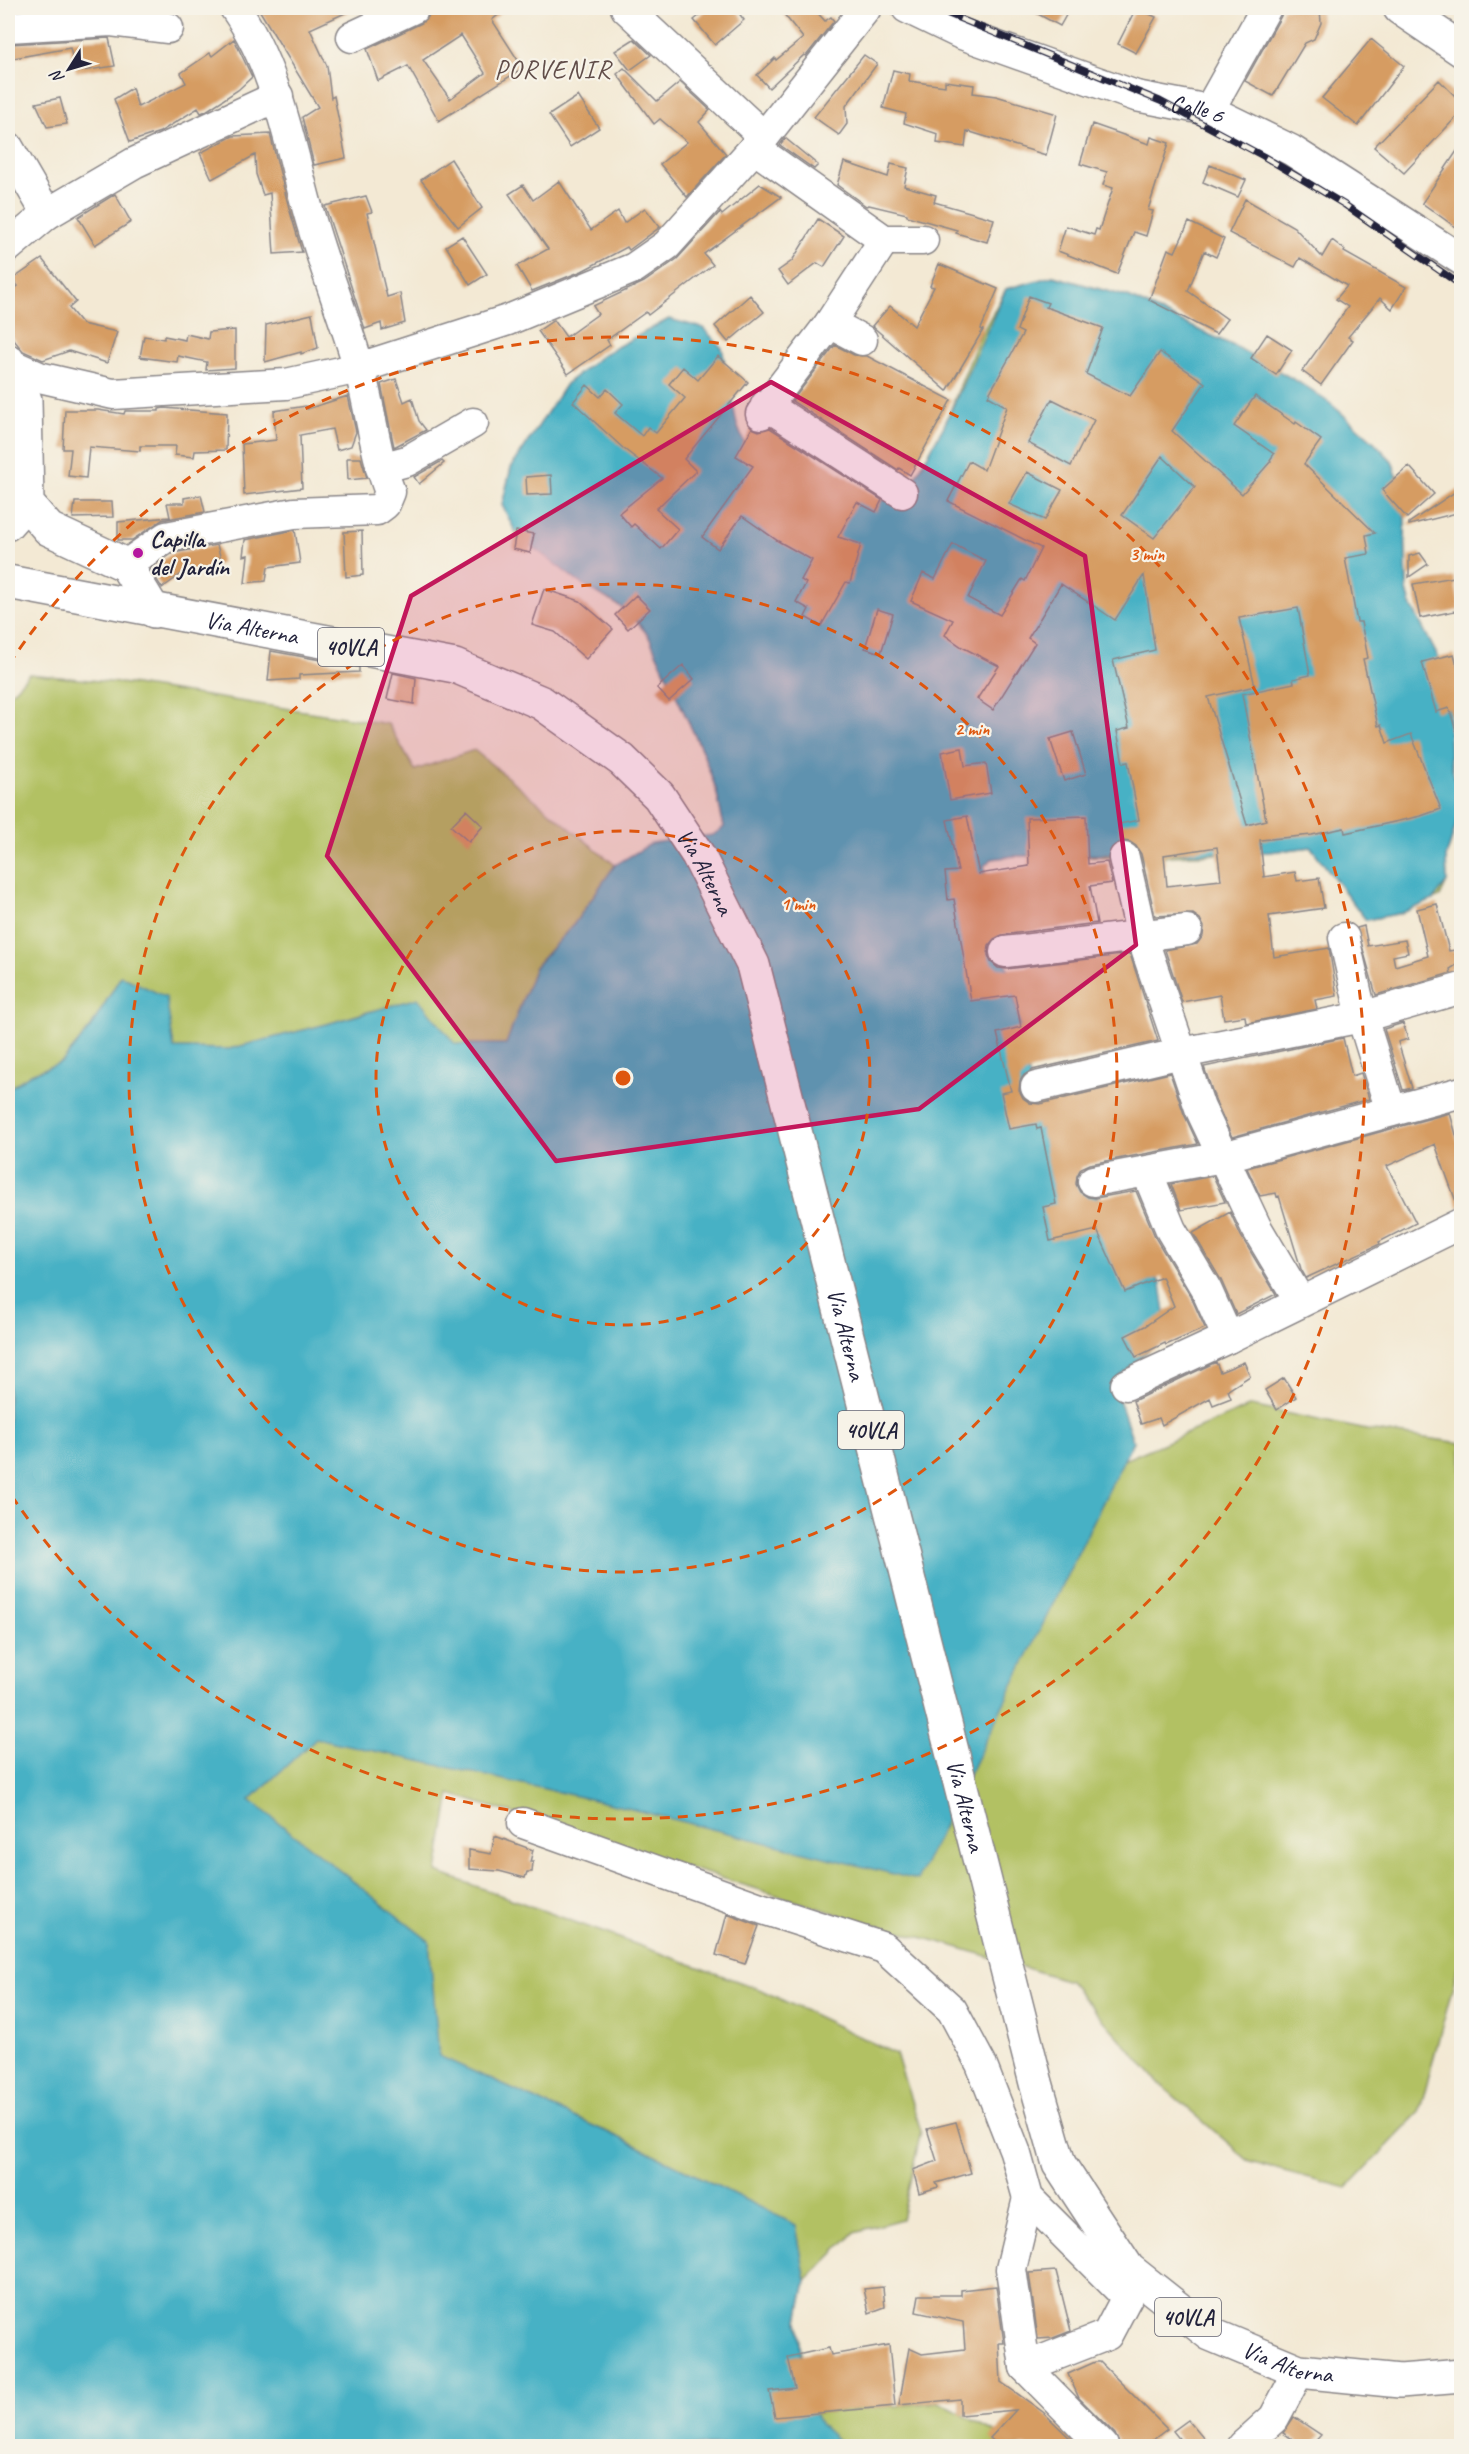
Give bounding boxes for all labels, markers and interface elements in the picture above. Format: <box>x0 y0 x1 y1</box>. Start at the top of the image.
north arrow <box>39 39 99 99</box>
district label: PORVENIR <box>495 53 613 86</box>
text: N <box>45 65 69 87</box>
street label: Calle 6 <box>1168 88 1230 131</box>
place label: Capilla del Jardín <box>150 524 230 582</box>
text: 3 min <box>1130 543 1165 565</box>
marker: Capilla del Jardín <box>131 546 145 560</box>
street label: Via Alterna <box>203 604 302 651</box>
road number: 40VLA <box>318 628 384 666</box>
text: 2 min <box>955 718 990 740</box>
street label: Via Alterna <box>670 823 741 921</box>
text: 1 min <box>781 893 816 915</box>
centre of rings <box>613 1068 633 1088</box>
street label: Via Alterna <box>820 1285 873 1385</box>
road number: 40VLA <box>838 1411 904 1449</box>
street label: Via Alterna <box>940 1757 992 1856</box>
road number: 40VLA <box>1155 2298 1221 2336</box>
street label: Via Alterna <box>1238 2334 1336 2389</box>

